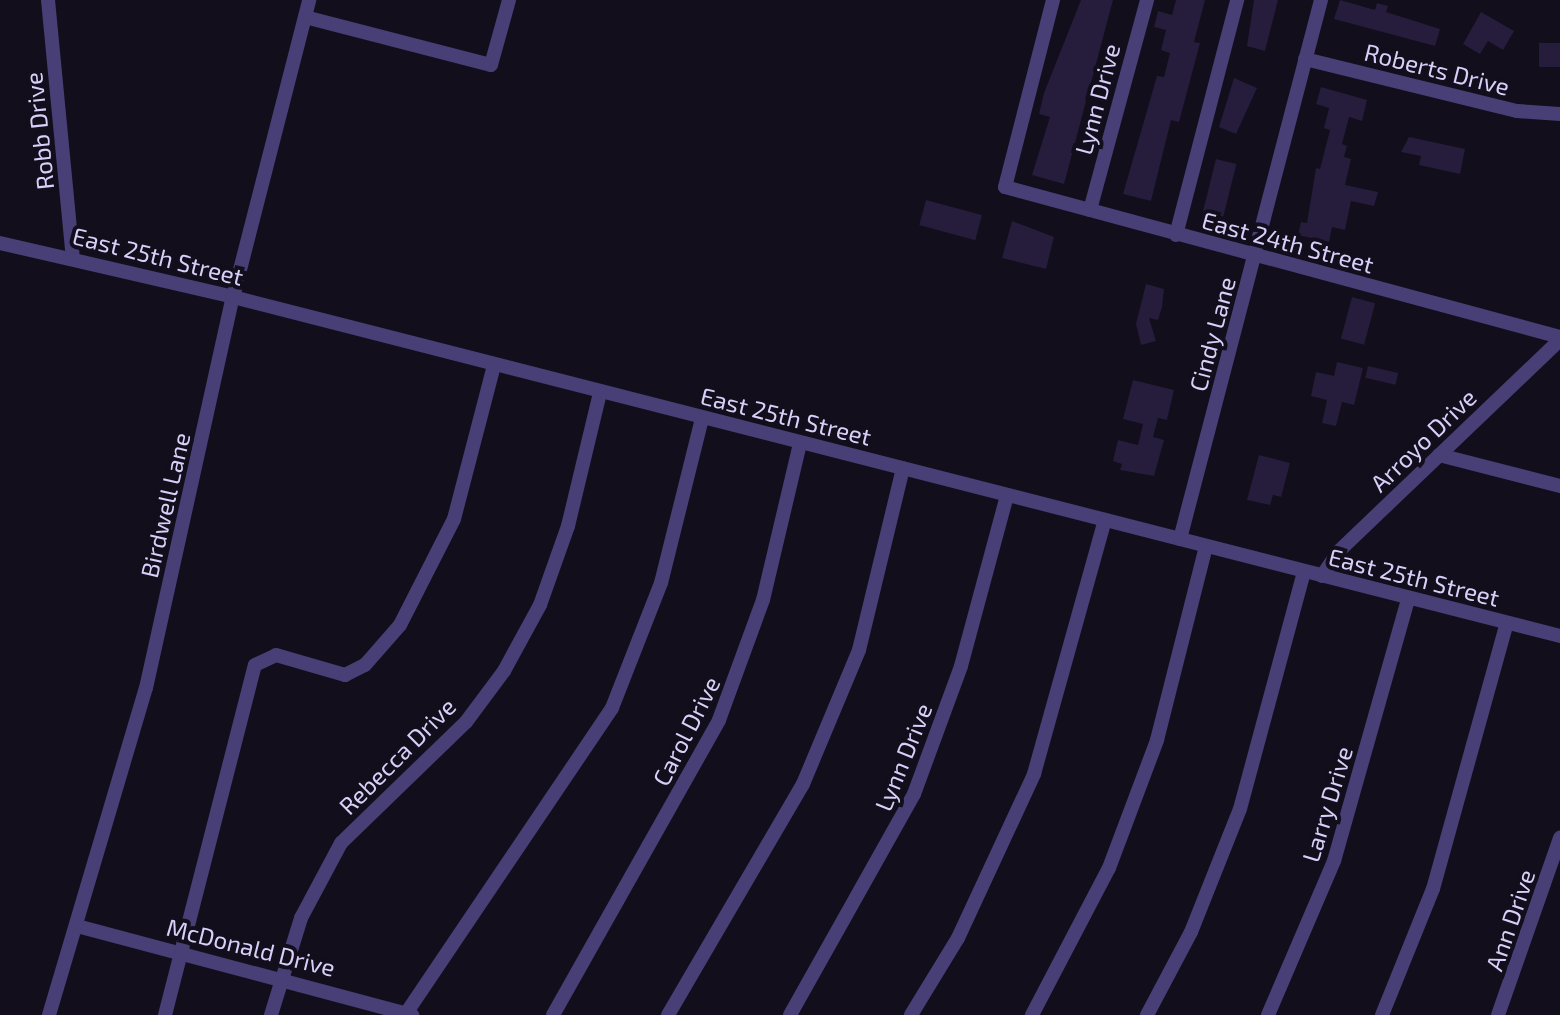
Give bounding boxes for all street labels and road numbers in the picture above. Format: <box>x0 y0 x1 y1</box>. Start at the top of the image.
street label: Roberts Drive <box>1362 37 1512 101</box>
street label: Lynn Drive <box>1068 40 1126 158</box>
street label: Robb Drive <box>19 71 59 191</box>
street label: East 24th Street <box>1199 205 1377 279</box>
street label: East 25th Street <box>70 221 246 291</box>
street label: Cindy Lane <box>1183 273 1241 395</box>
street label: East 25th Street <box>698 381 874 451</box>
street label: Arroyo Drive <box>1364 382 1482 498</box>
street label: Birdwell Lane <box>134 429 196 581</box>
street label: East 25th Street <box>1326 542 1502 612</box>
street label: Carol Drive <box>646 671 726 791</box>
street label: Rebecca Drive <box>333 692 461 820</box>
street label: Lynn Drive <box>868 699 938 815</box>
street label: Larry Drive <box>1296 743 1358 865</box>
street label: Ann Drive <box>1479 866 1541 974</box>
street label: McDonald Drive <box>164 912 338 982</box>

